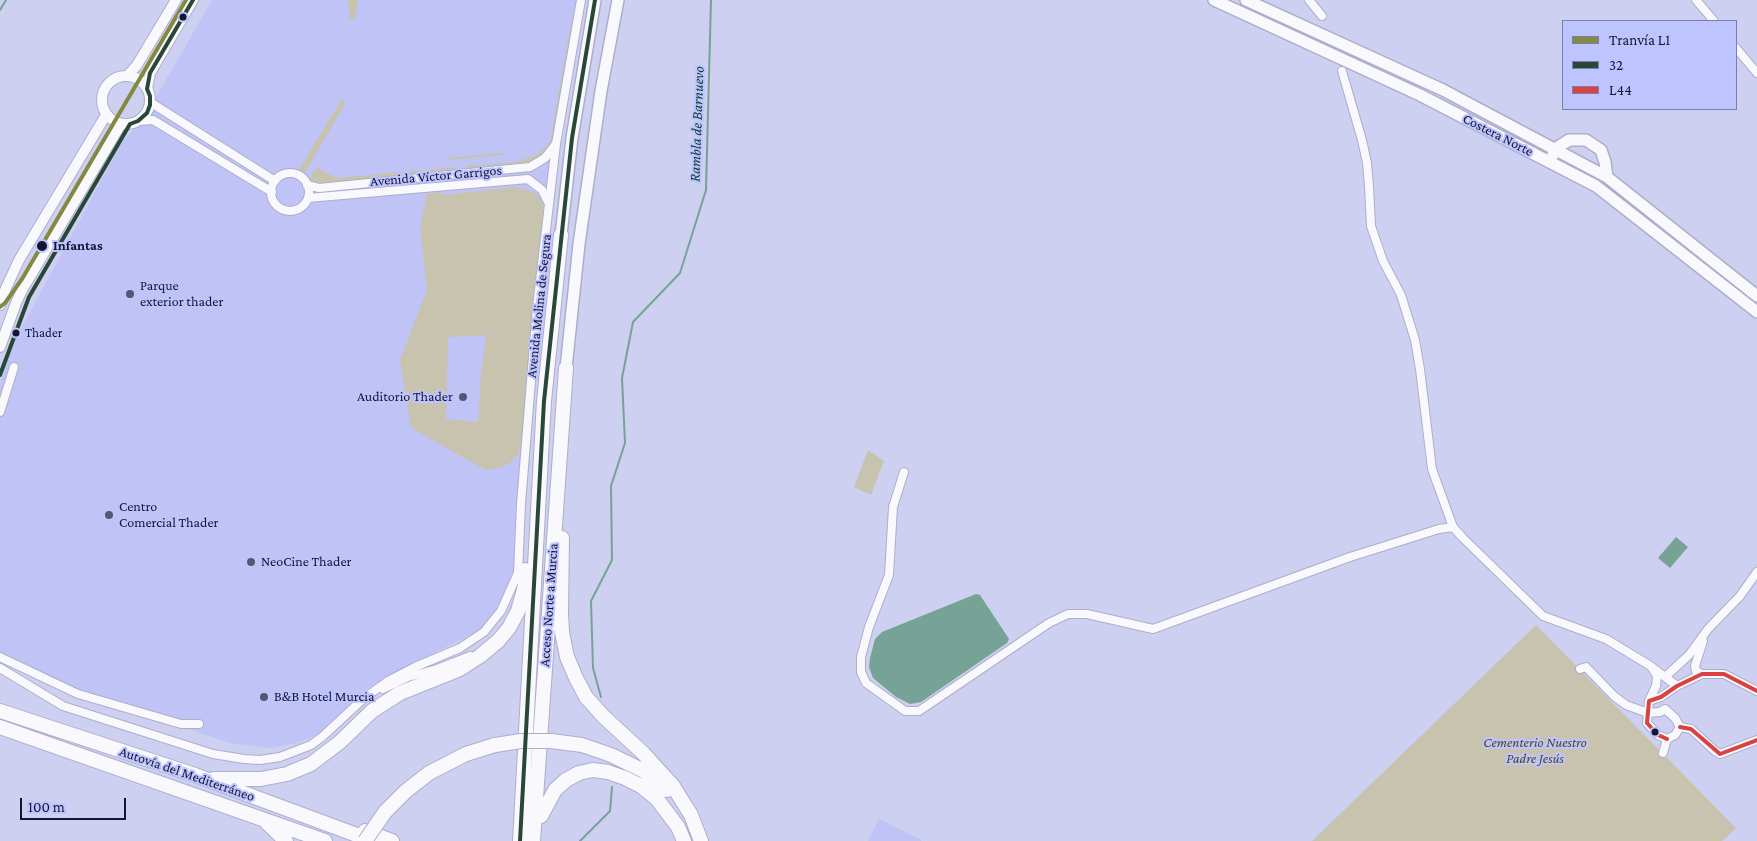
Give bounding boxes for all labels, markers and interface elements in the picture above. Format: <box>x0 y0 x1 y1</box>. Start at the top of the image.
unlabelled marker <box>178 12 188 22</box>
legend <box>1562 20 1737 110</box>
text: Tranvía L1 <box>1609 32 1670 48</box>
text: 32 <box>1609 57 1623 73</box>
water label: Rambla de Barnuevo <box>686 66 708 182</box>
text: L44 <box>1609 82 1632 98</box>
street label: Costera Norte <box>1460 110 1536 160</box>
street label: Avenida Víctor Garrigos <box>369 162 503 190</box>
street label: Avenida Molina de Segura <box>523 233 555 379</box>
place label: Infantas <box>53 238 103 254</box>
marker: Infantas <box>35 239 49 253</box>
place label: Parque exterior thader <box>140 278 223 310</box>
marker: Parque exterior thader <box>124 288 136 300</box>
place label: Thader <box>25 325 62 341</box>
marker: Thader <box>11 328 21 338</box>
place label: Auditorio Thader <box>357 389 453 405</box>
marker: Auditorio Thader <box>457 391 469 403</box>
place label: Centro Comercial Thader <box>119 499 219 532</box>
marker: Centro Comercial Thader <box>103 509 115 521</box>
street label: Acceso Norte a Murcia <box>536 543 562 667</box>
place label: NeoCine Thader <box>261 554 352 570</box>
marker: NeoCine Thader <box>245 556 257 568</box>
place label: B&B Hotel Murcia <box>274 689 374 705</box>
marker: B&B Hotel Murcia <box>258 691 270 703</box>
unlabelled marker <box>1650 727 1660 737</box>
park label: Cementerio Nuestro Padre Jesús <box>1483 735 1587 768</box>
street label: Autovía del Mediterráneo <box>117 743 257 805</box>
scale bar <box>22 788 129 820</box>
text: 100 m <box>28 799 65 815</box>

